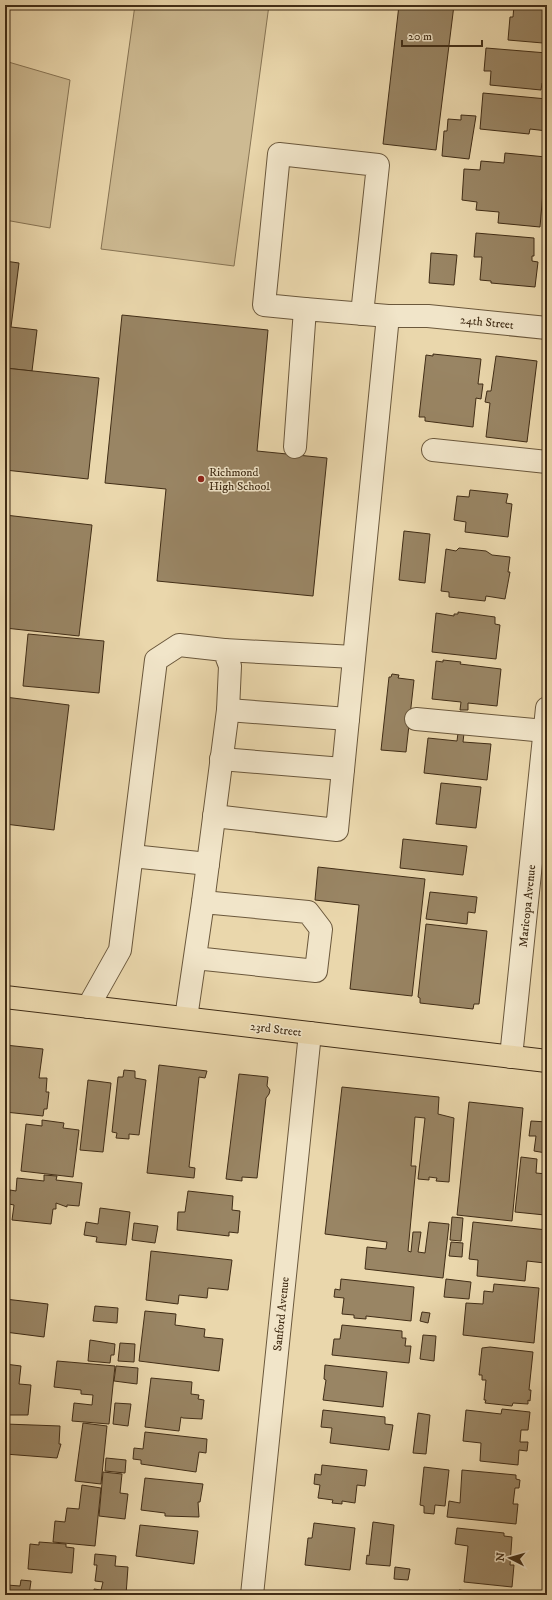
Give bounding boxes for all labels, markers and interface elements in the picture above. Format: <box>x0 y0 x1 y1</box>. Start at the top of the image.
scale bar <box>402 22 482 48</box>
text: 20 m <box>408 29 432 44</box>
street label: 24th Street <box>459 312 515 333</box>
place label: Richmond High School <box>209 465 270 494</box>
marker: Richmond High School <box>196 474 206 484</box>
street label: Maricopa Avenue <box>516 864 539 948</box>
street label: 23rd Street <box>249 1019 303 1040</box>
street label: Sanford Avenue <box>270 1276 293 1352</box>
north arrow <box>490 1538 530 1578</box>
text: N <box>494 1552 508 1562</box>

